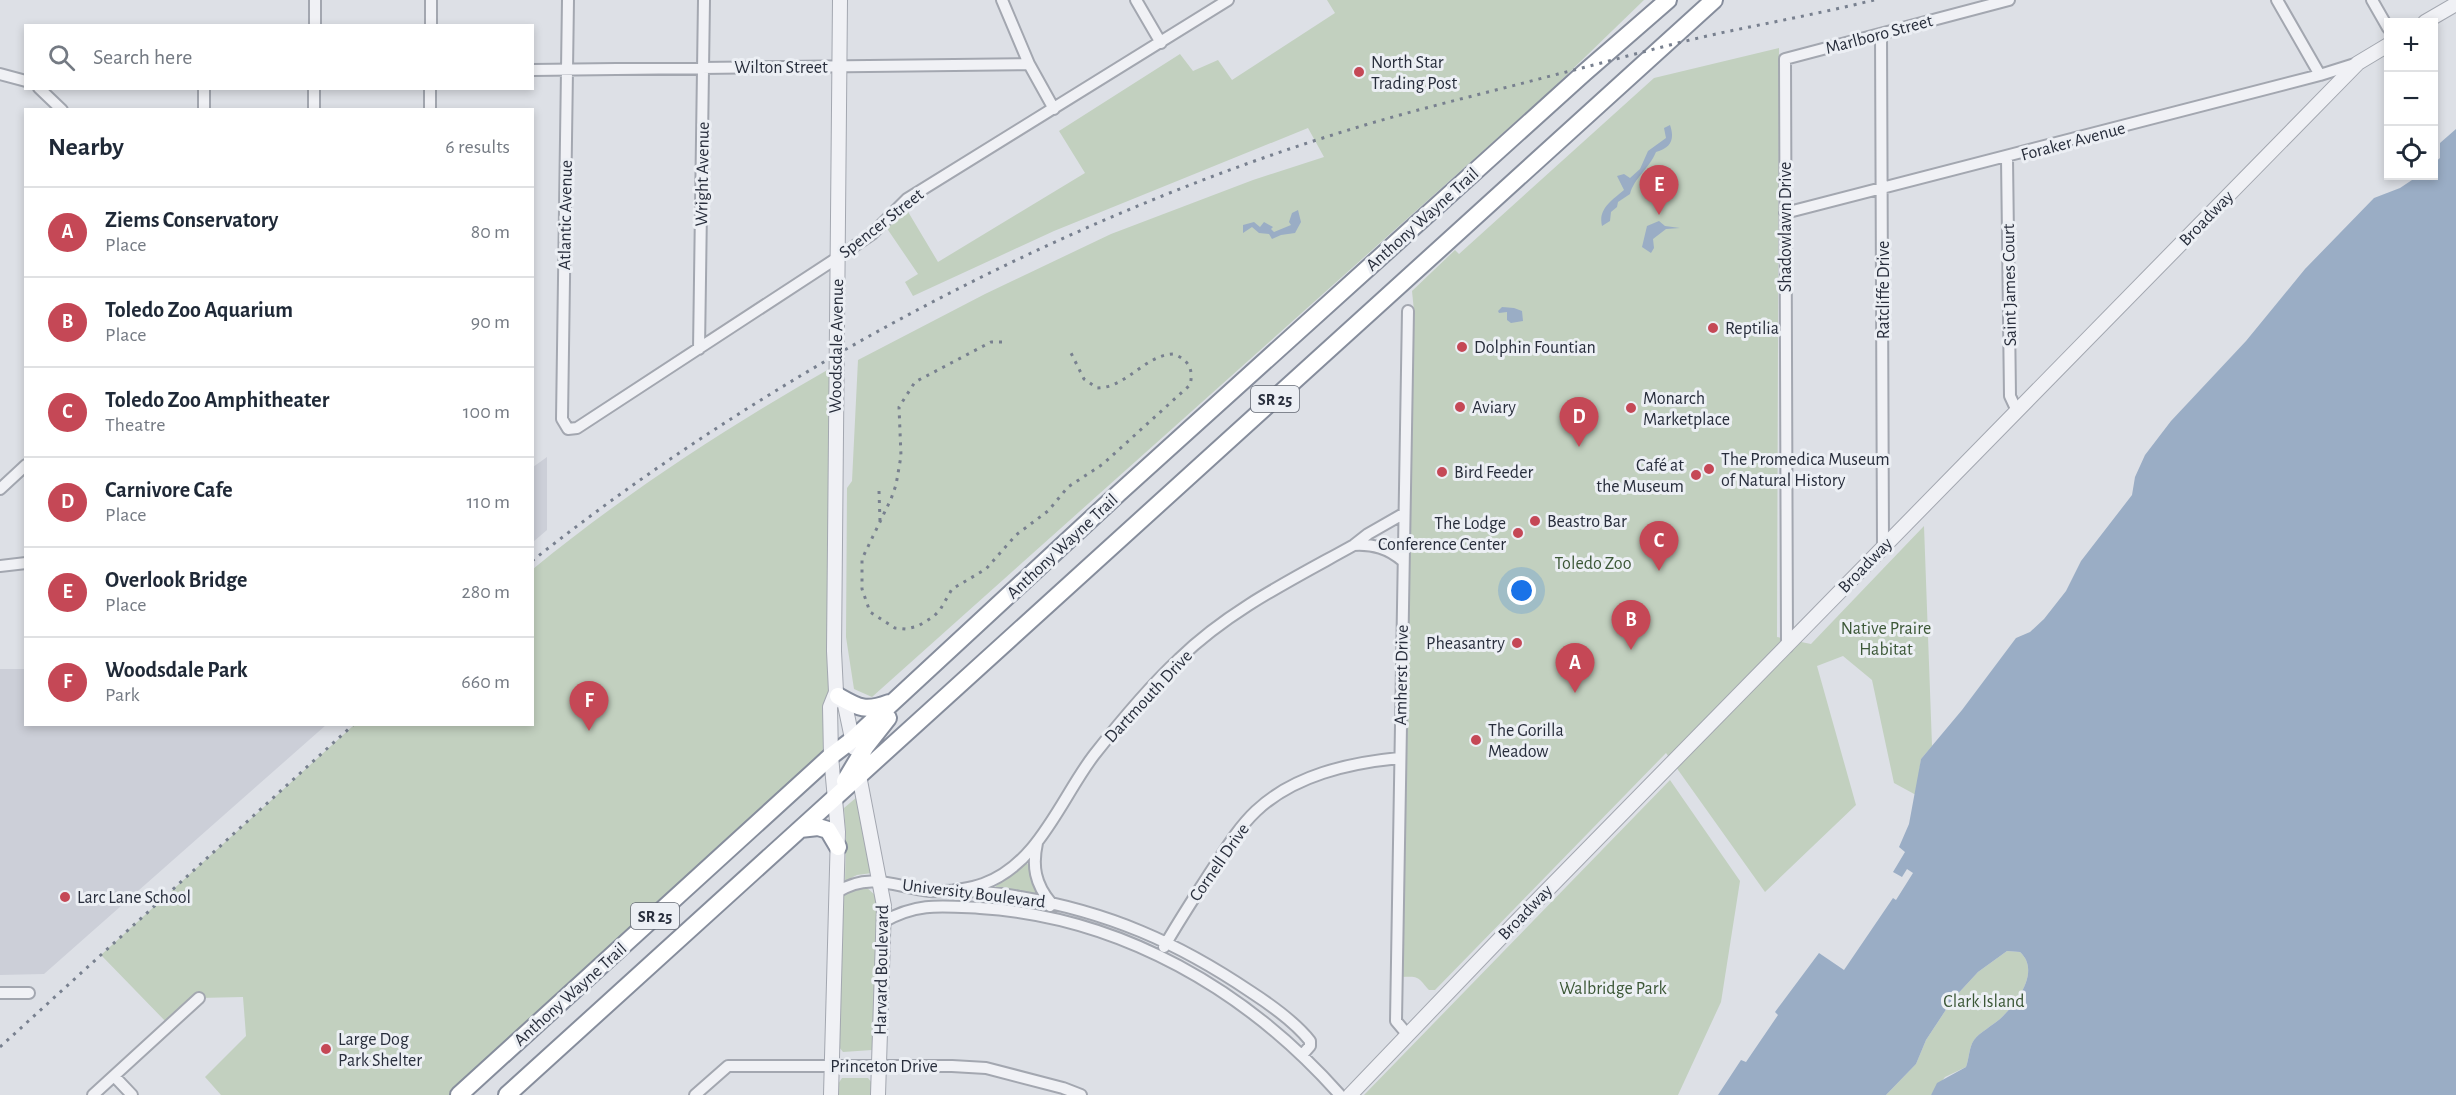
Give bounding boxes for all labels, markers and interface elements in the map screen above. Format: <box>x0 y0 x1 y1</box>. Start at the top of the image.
street label: Marlboro Street <box>1824 12 1935 58</box>
map controls <box>2384 18 2438 180</box>
button: + <box>2384 18 2438 72</box>
search box <box>24 24 534 90</box>
icon: search <box>45 41 78 74</box>
text: Search here <box>93 46 192 68</box>
place label: North Star Trading Post <box>1371 54 1457 93</box>
street label: Wilton Street <box>734 59 828 77</box>
marker: North Star Trading Post <box>1352 65 1366 79</box>
button: − <box>2384 72 2438 126</box>
street label: Foraker Avenue <box>2019 119 2127 165</box>
street label: Wright Avenue <box>693 122 713 227</box>
button: locate <box>2384 126 2438 180</box>
text: Nearby <box>48 134 124 160</box>
text: 6 results <box>445 137 510 157</box>
street label: Atlantic Avenue <box>556 160 576 270</box>
street label: Shadowlawn Drive <box>1777 162 1795 292</box>
street label: Anthony Wayne Trail <box>1363 165 1482 275</box>
pin: E <box>1640 166 1678 215</box>
street label: Spencer Street <box>836 185 927 262</box>
street label: Broadway <box>2176 187 2237 250</box>
text: Ziems Conservatory <box>105 209 278 231</box>
text: A <box>62 222 74 242</box>
text: 80 m <box>471 222 510 242</box>
street label: Saint James Court <box>2000 223 2020 347</box>
text: Place <box>105 235 146 255</box>
street label: Ratcliffe Drive <box>1875 241 1893 339</box>
street label: Woodsdale Avenue <box>827 278 847 414</box>
text: Toledo Zoo Aquarium <box>105 299 293 321</box>
text: B <box>62 312 73 332</box>
text: 90 m <box>471 312 510 332</box>
place label: Reptilia <box>1725 320 1779 338</box>
marker: Reptilia <box>1706 321 1720 335</box>
text: Place <box>105 325 146 345</box>
place label: Dolphin Fountian <box>1474 339 1596 357</box>
marker: Dolphin Fountian <box>1455 340 1469 354</box>
road number: SR 25 <box>1251 386 1299 412</box>
text: Toledo Zoo Amphitheater <box>105 389 329 411</box>
place label: Monarch Marketplace <box>1643 390 1730 429</box>
pin: D <box>1560 398 1598 447</box>
place label: Aviary <box>1472 399 1516 417</box>
marker: Aviary <box>1453 400 1467 414</box>
marker: Monarch Marketplace <box>1624 401 1638 415</box>
text: C <box>62 402 73 422</box>
text: 100 m <box>463 402 510 422</box>
text: Theatre <box>105 415 166 435</box>
place label: The Promedica Museum of Natural History <box>1721 451 1890 490</box>
place label: Café at the Museum <box>1596 457 1684 496</box>
marker: The Promedica Museum of Natural History <box>1702 462 1716 476</box>
place label: Bird Feeder <box>1454 464 1533 482</box>
marker: Bird Feeder <box>1435 465 1449 479</box>
marker: Café at the Museum <box>1689 468 1703 482</box>
text: Carnivore Cafe <box>105 479 233 501</box>
street label: Anthony Wayne Trail <box>1004 491 1122 603</box>
text: D <box>61 492 74 512</box>
text: 110 m <box>466 492 510 512</box>
text: Place <box>105 505 146 525</box>
place label: Beastro Bar <box>1547 513 1627 531</box>
marker: Beastro Bar <box>1528 514 1542 528</box>
place label: The Lodge Conference Center <box>1378 515 1506 554</box>
pin: C <box>1640 522 1678 571</box>
marker: The Lodge Conference Center <box>1511 526 1525 540</box>
street label: Broadway <box>1835 534 1896 597</box>
park label: Toledo Zoo <box>1554 555 1632 573</box>
text: Overlook Bridge <box>105 569 247 591</box>
your location <box>1507 576 1536 605</box>
text: E <box>62 582 73 602</box>
text: 280 m <box>462 582 510 602</box>
text: Place <box>105 595 146 615</box>
pin: B <box>1612 600 1650 650</box>
park label: Native Praire Habitat <box>1841 620 1931 659</box>
street label: Amherst Drive <box>1392 624 1412 726</box>
place label: Pheasantry <box>1426 635 1505 653</box>
marker: Pheasantry <box>1510 636 1524 650</box>
pin: A <box>1556 644 1594 693</box>
street label: Dartmouth Drive <box>1101 647 1196 746</box>
text: Woodsdale Park <box>105 659 248 681</box>
text: F <box>63 672 72 692</box>
text: 660 m <box>461 672 510 692</box>
pin: F <box>570 682 608 731</box>
text: Park <box>105 685 140 705</box>
place label: The Gorilla Meadow <box>1488 722 1564 761</box>
marker: The Gorilla Meadow <box>1469 733 1483 747</box>
street label: Cornell Drive <box>1187 820 1253 905</box>
street label: University Boulevard <box>901 876 1047 912</box>
street label: Broadway <box>1495 881 1556 944</box>
place label: Larc Lane School <box>77 889 191 907</box>
marker: Larc Lane School <box>58 890 72 904</box>
road number: SR 25 <box>631 903 679 929</box>
street label: Harvard Boulevard <box>872 905 892 1035</box>
street label: Anthony Wayne Trail <box>511 940 630 1050</box>
park label: Walbridge Park <box>1559 980 1668 998</box>
park label: Clark Island <box>1943 993 2025 1011</box>
place label: Large Dog Park Shelter <box>338 1031 422 1070</box>
marker: Large Dog Park Shelter <box>319 1042 333 1056</box>
street label: Princeton Drive <box>830 1058 938 1076</box>

